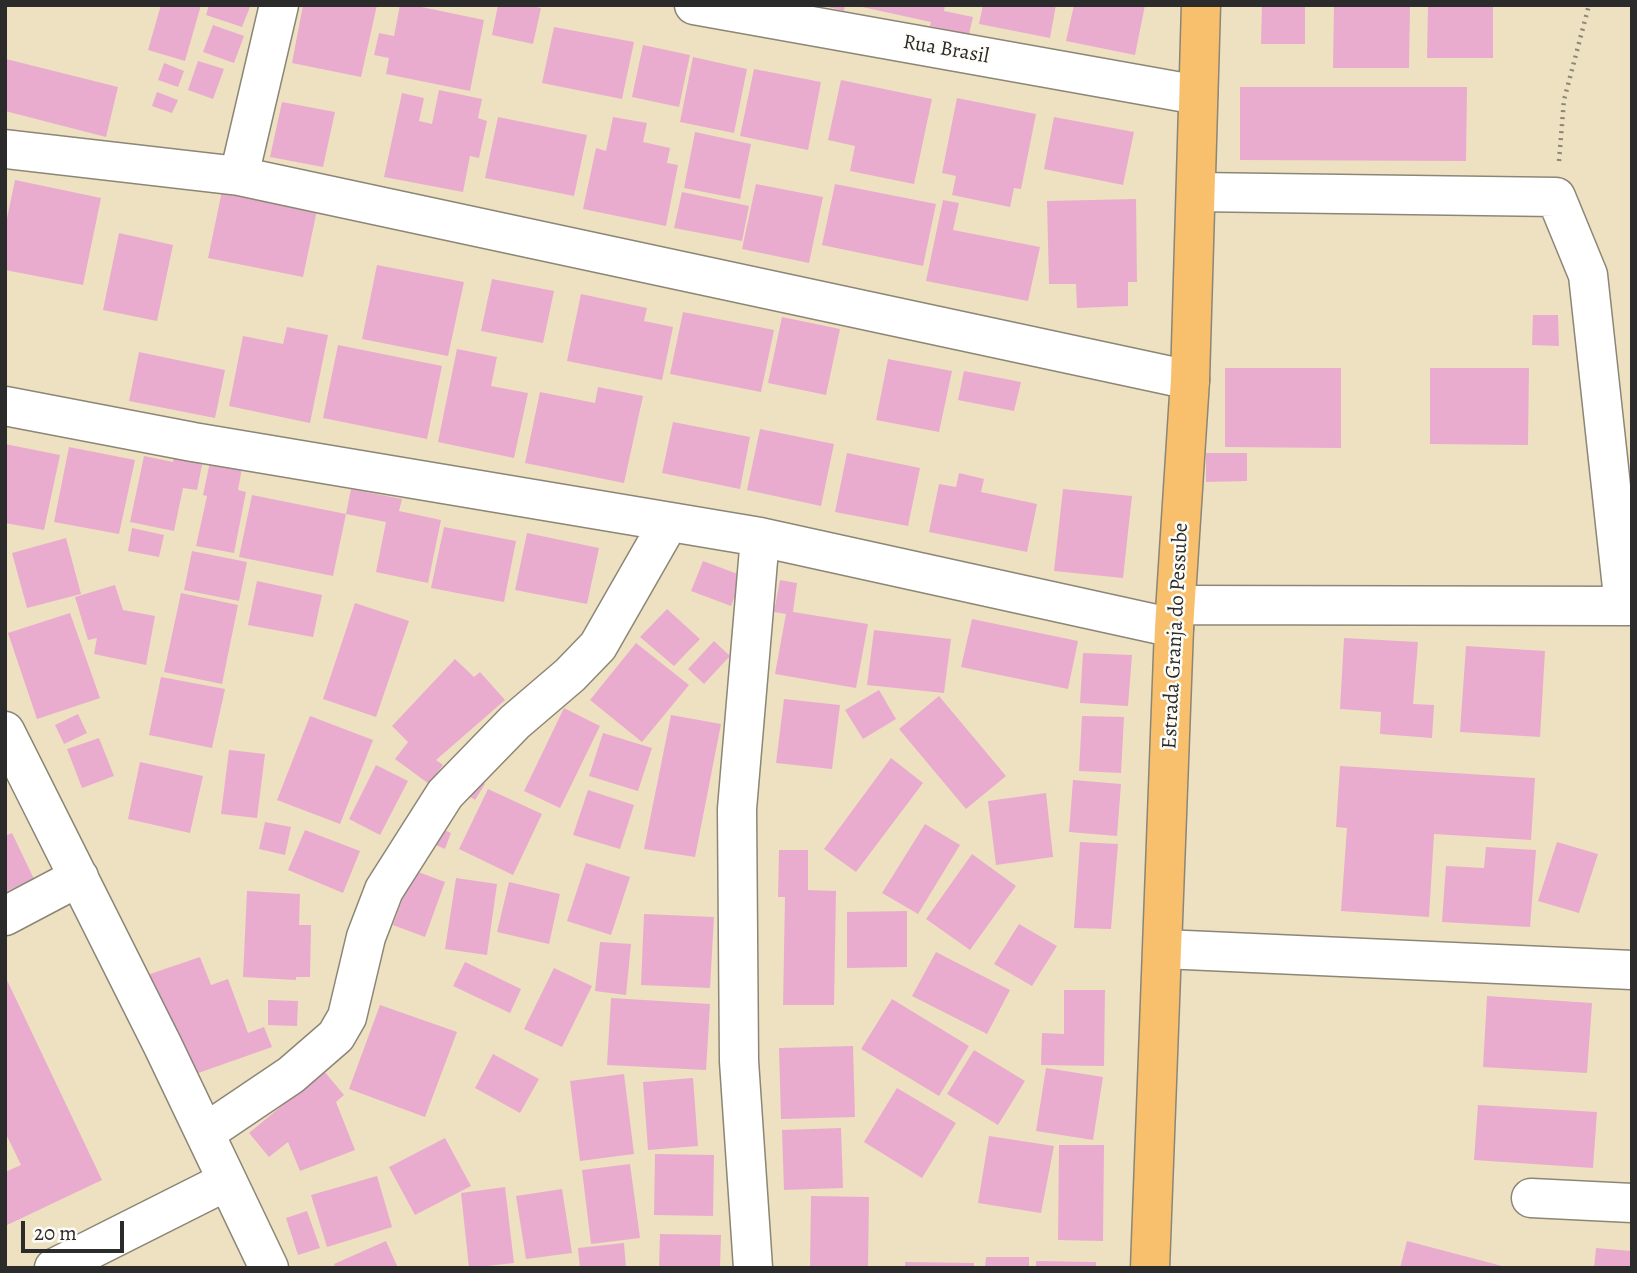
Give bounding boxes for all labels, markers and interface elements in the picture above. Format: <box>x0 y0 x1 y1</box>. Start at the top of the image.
street label: Rua Brasil <box>901 30 991 70</box>
street label: Estrada Granja do Pessube <box>1157 522 1195 750</box>
scale bar <box>24 1206 128 1250</box>
text: 20 m <box>34 1219 77 1247</box>

